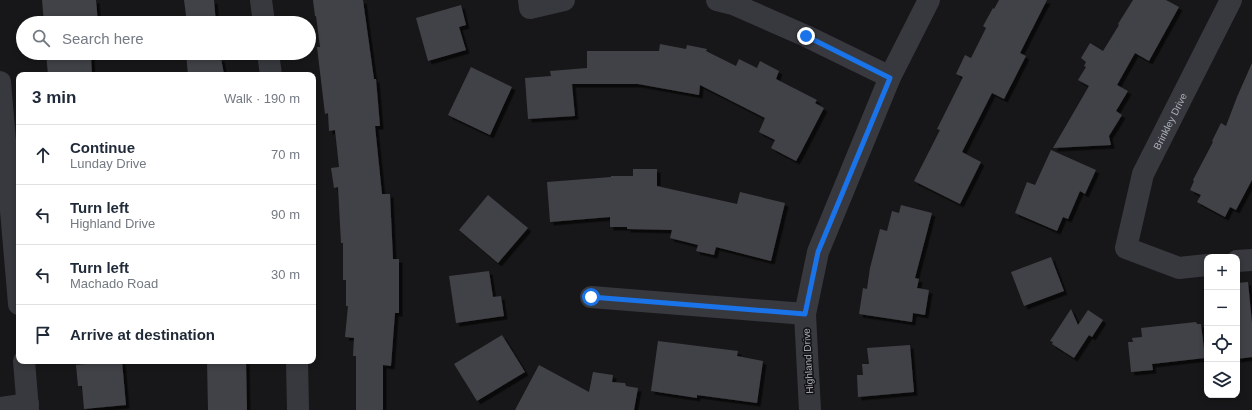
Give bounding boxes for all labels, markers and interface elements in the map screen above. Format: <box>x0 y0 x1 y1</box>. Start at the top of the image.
search box <box>16 16 316 60</box>
icon: search <box>30 27 52 49</box>
route end <box>797 27 815 45</box>
text: Search here <box>62 30 144 47</box>
text: 3 min <box>32 88 76 107</box>
text: Walk · 190 m <box>224 91 300 106</box>
street label: Brinkley Drive <box>1151 91 1189 151</box>
text: Continue <box>70 139 135 156</box>
icon: ahead <box>32 144 54 166</box>
text: 70 m <box>271 147 300 162</box>
text: Lunday Drive <box>70 156 147 171</box>
text: Turn left <box>70 199 129 216</box>
icon: left <box>32 204 54 226</box>
text: 90 m <box>271 207 300 222</box>
text: Highland Drive <box>70 216 155 231</box>
map controls <box>1204 254 1240 398</box>
button: + <box>1204 254 1240 290</box>
text: Turn left <box>70 259 129 276</box>
icon: left <box>32 264 54 286</box>
text: 30 m <box>271 267 300 282</box>
text: Machado Road <box>70 276 158 291</box>
route start <box>582 288 600 306</box>
button: − <box>1204 290 1240 326</box>
icon: arrive <box>32 324 54 346</box>
text: Arrive at destination <box>70 326 215 343</box>
button: locate <box>1204 326 1240 362</box>
street label: Highland Drive <box>801 328 815 394</box>
button: layers <box>1204 362 1240 398</box>

